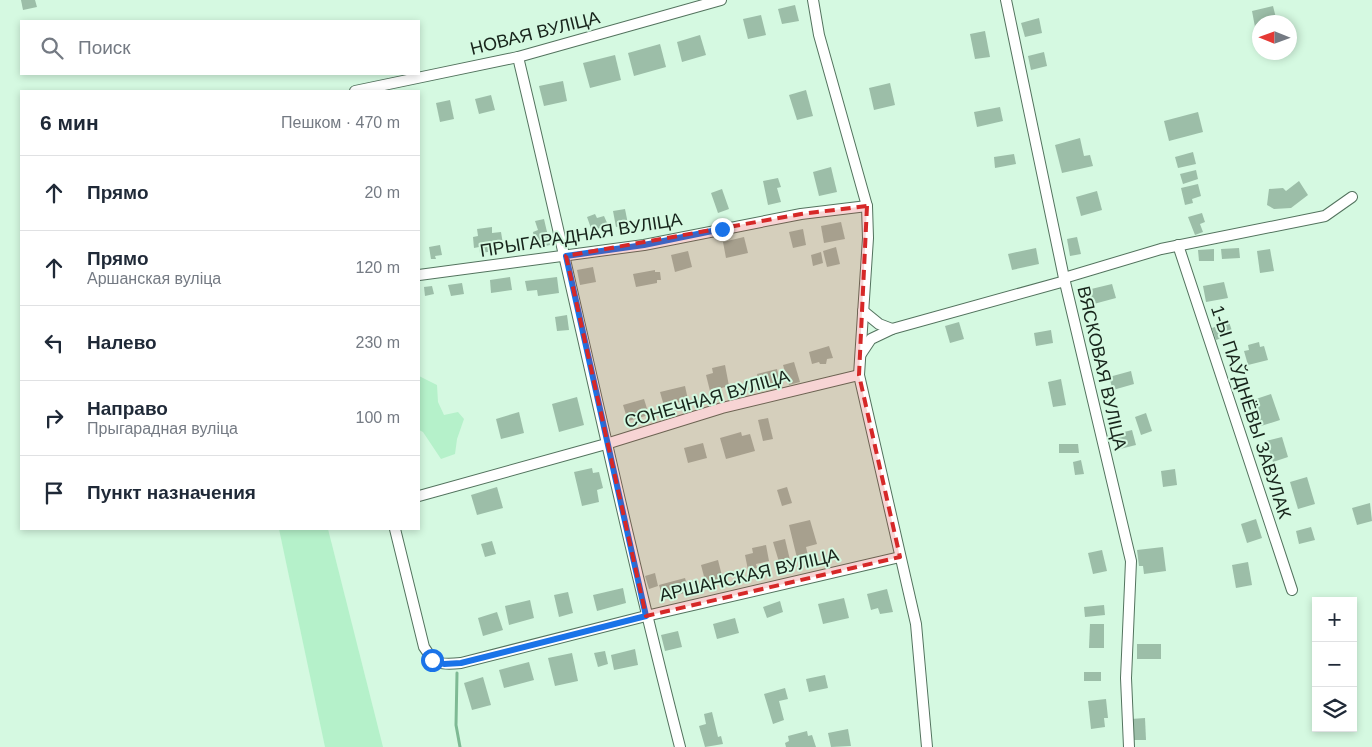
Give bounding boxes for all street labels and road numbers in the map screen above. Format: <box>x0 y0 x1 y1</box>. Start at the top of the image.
street label: НОВАЯ ВУЛІЦА <box>468 7 602 59</box>
street label: ПРЫГАРАДНАЯ ВУЛІЦА <box>478 209 684 261</box>
street label: ВЯСКОВАЯ ВУЛІЦА <box>1073 284 1131 452</box>
street label: 1-Ы ПАЎДНЁВЫ ЗАВУЛАК <box>1207 303 1296 522</box>
street label: СОНЕЧНАЯ ВУЛІЦА <box>622 366 792 432</box>
street label: АРШАНСКАЯ ВУЛІЦА <box>657 545 841 605</box>

